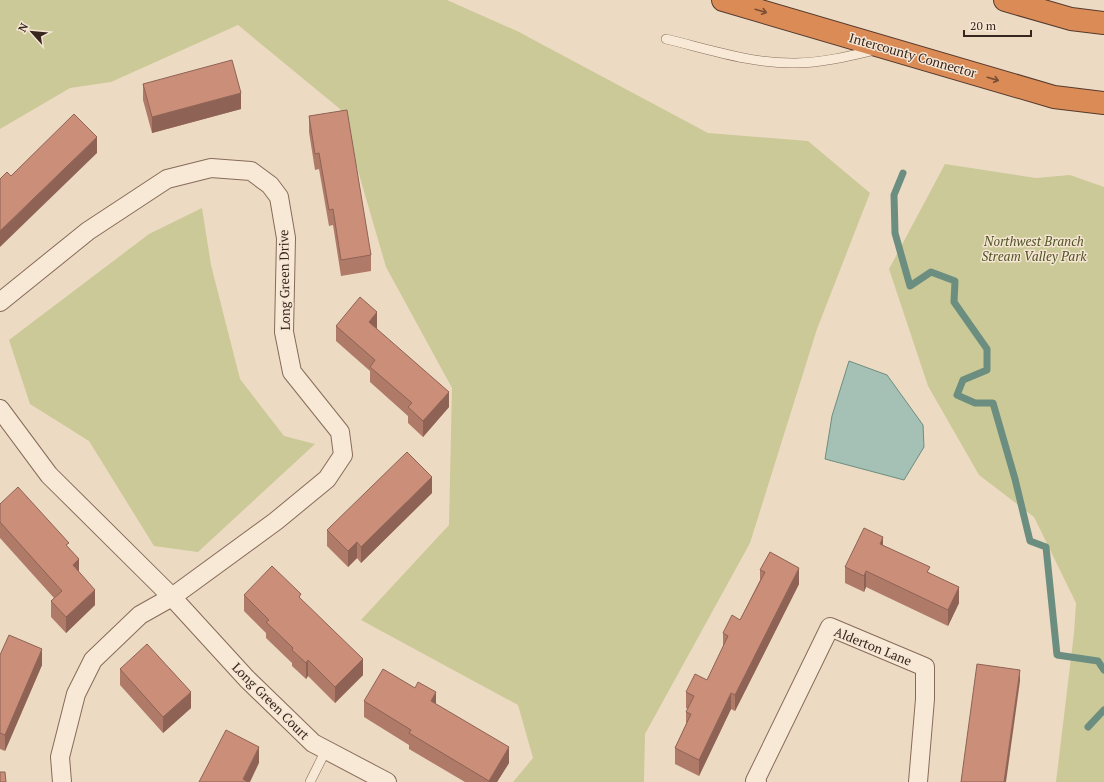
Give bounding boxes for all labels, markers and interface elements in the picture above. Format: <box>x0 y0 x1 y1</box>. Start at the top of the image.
one-way arrow <box>754 8 767 15</box>
north arrow <box>12 12 52 52</box>
scale bar <box>964 12 1031 38</box>
text: 20 m <box>970 18 997 33</box>
text: N <box>15 20 32 34</box>
street label: Intercounty Connector <box>847 28 979 82</box>
one-way arrow <box>986 76 999 83</box>
street label: Long Green Drive <box>274 229 294 331</box>
park label: Northwest Branch Stream Valley Park <box>981 232 1087 265</box>
street label: Alderton Lane <box>831 622 915 670</box>
street label: Long Green Court <box>228 658 314 744</box>

